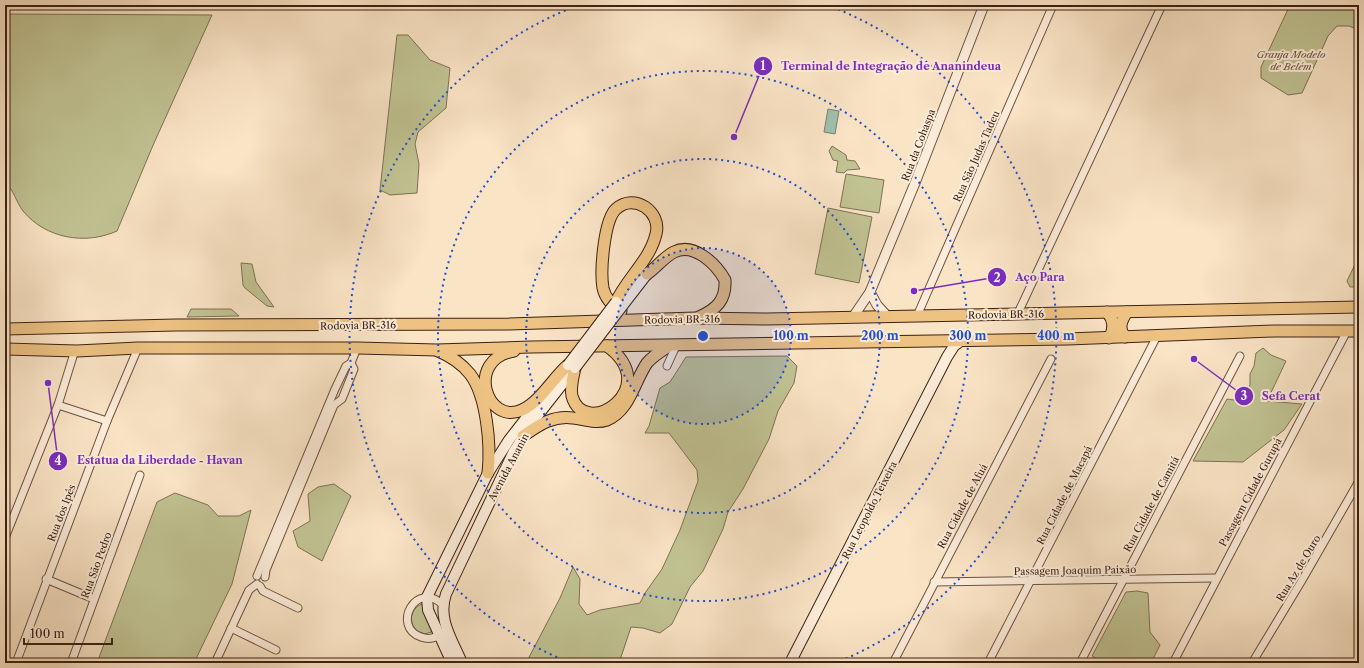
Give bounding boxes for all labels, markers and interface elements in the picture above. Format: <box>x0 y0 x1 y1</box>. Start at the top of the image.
park label: Granja Modelo de Belém <box>1256 48 1326 73</box>
callout: Terminal de Integração de Ananindeua <box>753 55 1009 78</box>
text: 1 <box>760 58 766 73</box>
text: Terminal de Integração de Ananindeua <box>781 59 1002 73</box>
street label: Rua da Cohaspa <box>899 107 938 183</box>
street label: Rua São Judas Tadeu <box>950 108 1002 204</box>
callout: Aço Para <box>987 266 1073 289</box>
text: 2 <box>993 270 1001 285</box>
text: Aço Para <box>1014 270 1065 284</box>
street label: Rodovia BR-316 <box>968 307 1044 322</box>
street label: Rodovia BR-316 <box>644 312 720 327</box>
street label: Rodovia BR-316 <box>320 318 396 333</box>
text: 100 m <box>773 328 809 343</box>
text: 200 m <box>861 328 899 343</box>
text: 300 m <box>949 328 987 343</box>
text: 400 m <box>1037 328 1075 343</box>
centre of rings <box>696 329 710 343</box>
callout: Sefa Cerat <box>1234 384 1328 407</box>
text: 3 <box>1241 388 1248 403</box>
text: Sefa Cerat <box>1262 389 1321 403</box>
street label: Avenida Ananin <box>485 430 532 504</box>
street label: Passagem Cidade Gurupá <box>1216 435 1285 549</box>
street label: Rua Cidade de Macapá <box>1034 443 1095 547</box>
callout: Estatua da Liberdade - Havan <box>48 449 251 472</box>
text: 4 <box>54 453 62 468</box>
text: Estatua da Liberdade - Havan <box>77 453 243 467</box>
street label: Rua Cidade de Camitá <box>1121 454 1182 554</box>
street label: Rua Leopoldo Teixeira <box>839 458 900 561</box>
street label: Rua Cidade de Afuá <box>935 461 991 551</box>
street label: Rua dos Ipês <box>45 483 78 544</box>
street label: Rua São Pedro <box>78 530 114 600</box>
street label: Rua Az de Ouro <box>1273 533 1323 604</box>
street label: Passagem Joaquim Paixão <box>1014 563 1136 578</box>
scale bar <box>24 620 112 646</box>
text: 100 m <box>30 626 65 641</box>

